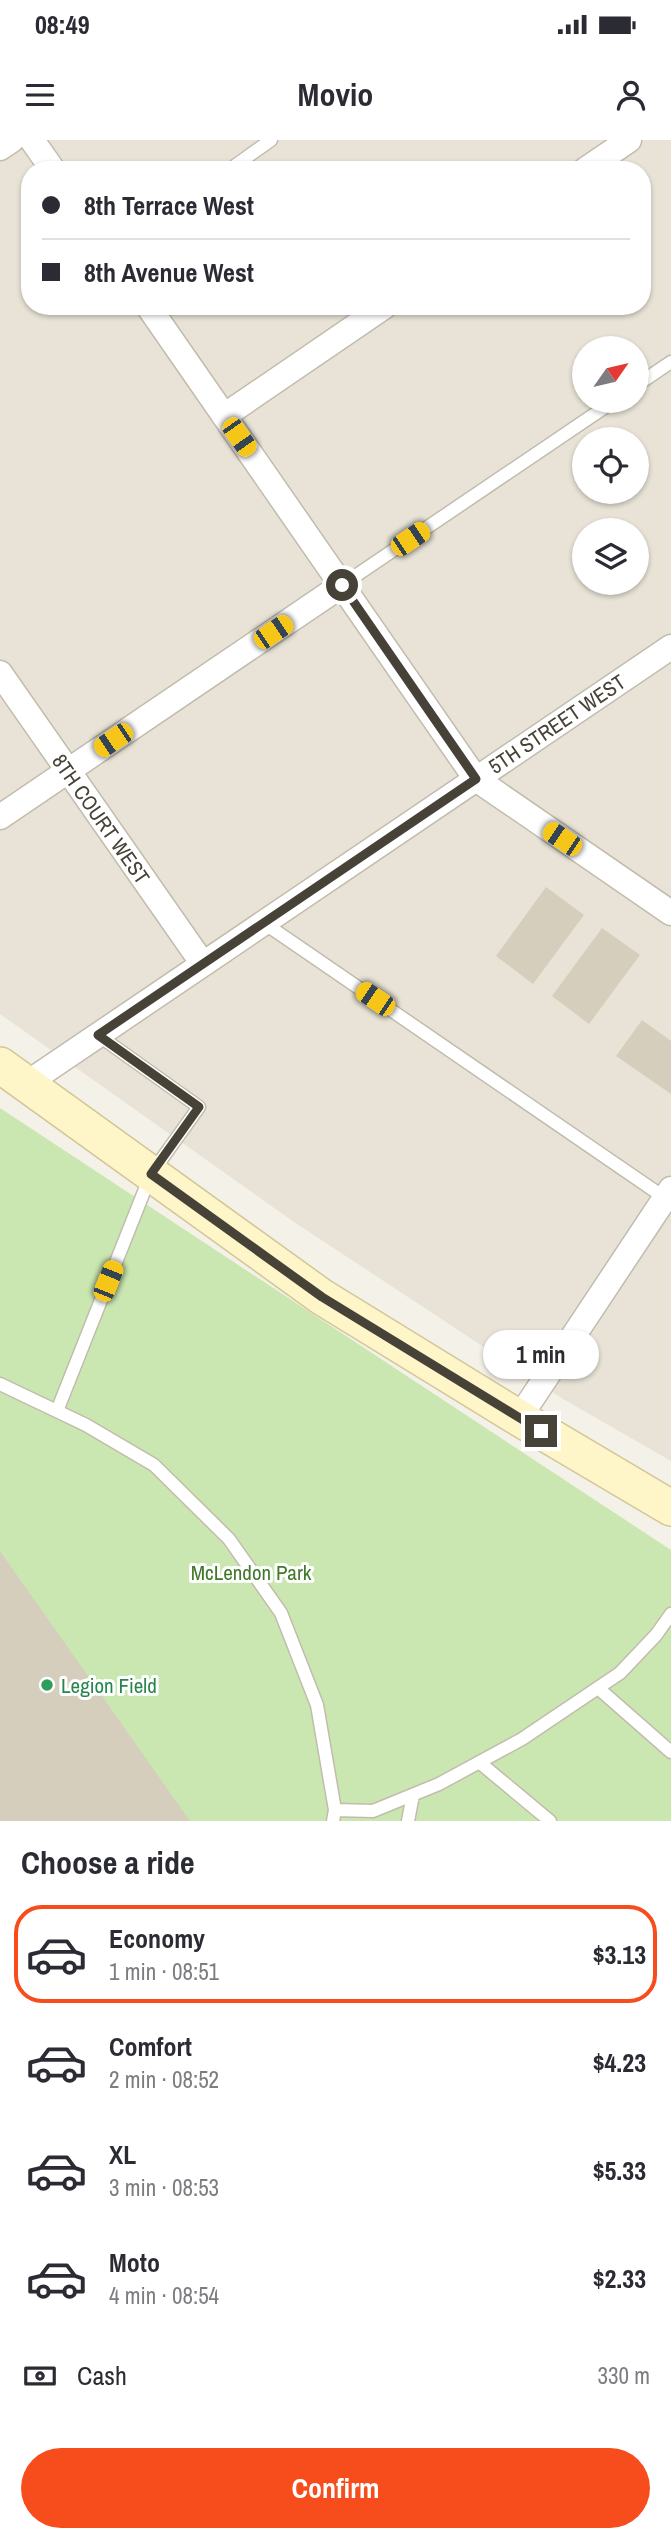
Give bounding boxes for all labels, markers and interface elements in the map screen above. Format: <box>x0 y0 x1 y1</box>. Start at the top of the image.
text: 08:49 <box>35 7 90 42</box>
text: Movio <box>298 73 373 116</box>
icon: menu <box>21 76 59 114</box>
icon: person <box>612 76 650 114</box>
text: 8th Terrace West <box>84 188 254 223</box>
text: 8th Avenue West <box>84 255 254 290</box>
north arrow <box>572 336 649 413</box>
map controls <box>572 336 649 595</box>
car <box>219 414 260 460</box>
button: locate <box>572 427 649 504</box>
button: layers <box>572 518 649 595</box>
car <box>387 519 434 559</box>
route start <box>326 569 358 601</box>
car <box>250 612 297 652</box>
street label: 5TH STREET WEST <box>483 667 632 781</box>
car <box>90 720 137 760</box>
street label: 8TH COURT WEST <box>45 748 157 890</box>
car <box>539 819 586 859</box>
car <box>352 979 399 1019</box>
car <box>91 1258 126 1304</box>
callout: 1 min <box>483 1330 599 1378</box>
text: 1 min <box>516 1339 566 1370</box>
route end <box>525 1415 557 1447</box>
park label: McLendon Park <box>191 1558 312 1587</box>
place label: Legion Field <box>61 1671 157 1700</box>
marker: Legion Field <box>39 1677 55 1693</box>
text: Choose a ride <box>21 1841 195 1884</box>
text: Economy <box>109 1921 205 1956</box>
icon: car <box>25 1923 88 1986</box>
text: $3.13 <box>593 1937 646 1972</box>
text: 1 min · 08:51 <box>109 1956 219 1987</box>
text: Comfort <box>109 2029 192 2064</box>
icon: car <box>25 2031 88 2094</box>
text: $4.23 <box>593 2045 646 2080</box>
text: 2 min · 08:52 <box>109 2064 219 2095</box>
text: XL <box>109 2137 136 2172</box>
icon: car <box>25 2139 88 2202</box>
text: $5.33 <box>593 2153 646 2188</box>
text: 3 min · 08:53 <box>109 2172 219 2203</box>
text: Moto <box>109 2245 160 2280</box>
icon: car <box>25 2247 88 2310</box>
text: $2.33 <box>593 2261 646 2296</box>
text: 4 min · 08:54 <box>109 2280 219 2311</box>
icon: cash <box>21 2357 59 2395</box>
text: Cash <box>77 2358 127 2393</box>
text: 330 m <box>598 2360 650 2391</box>
button: Confirm <box>21 2448 650 2528</box>

